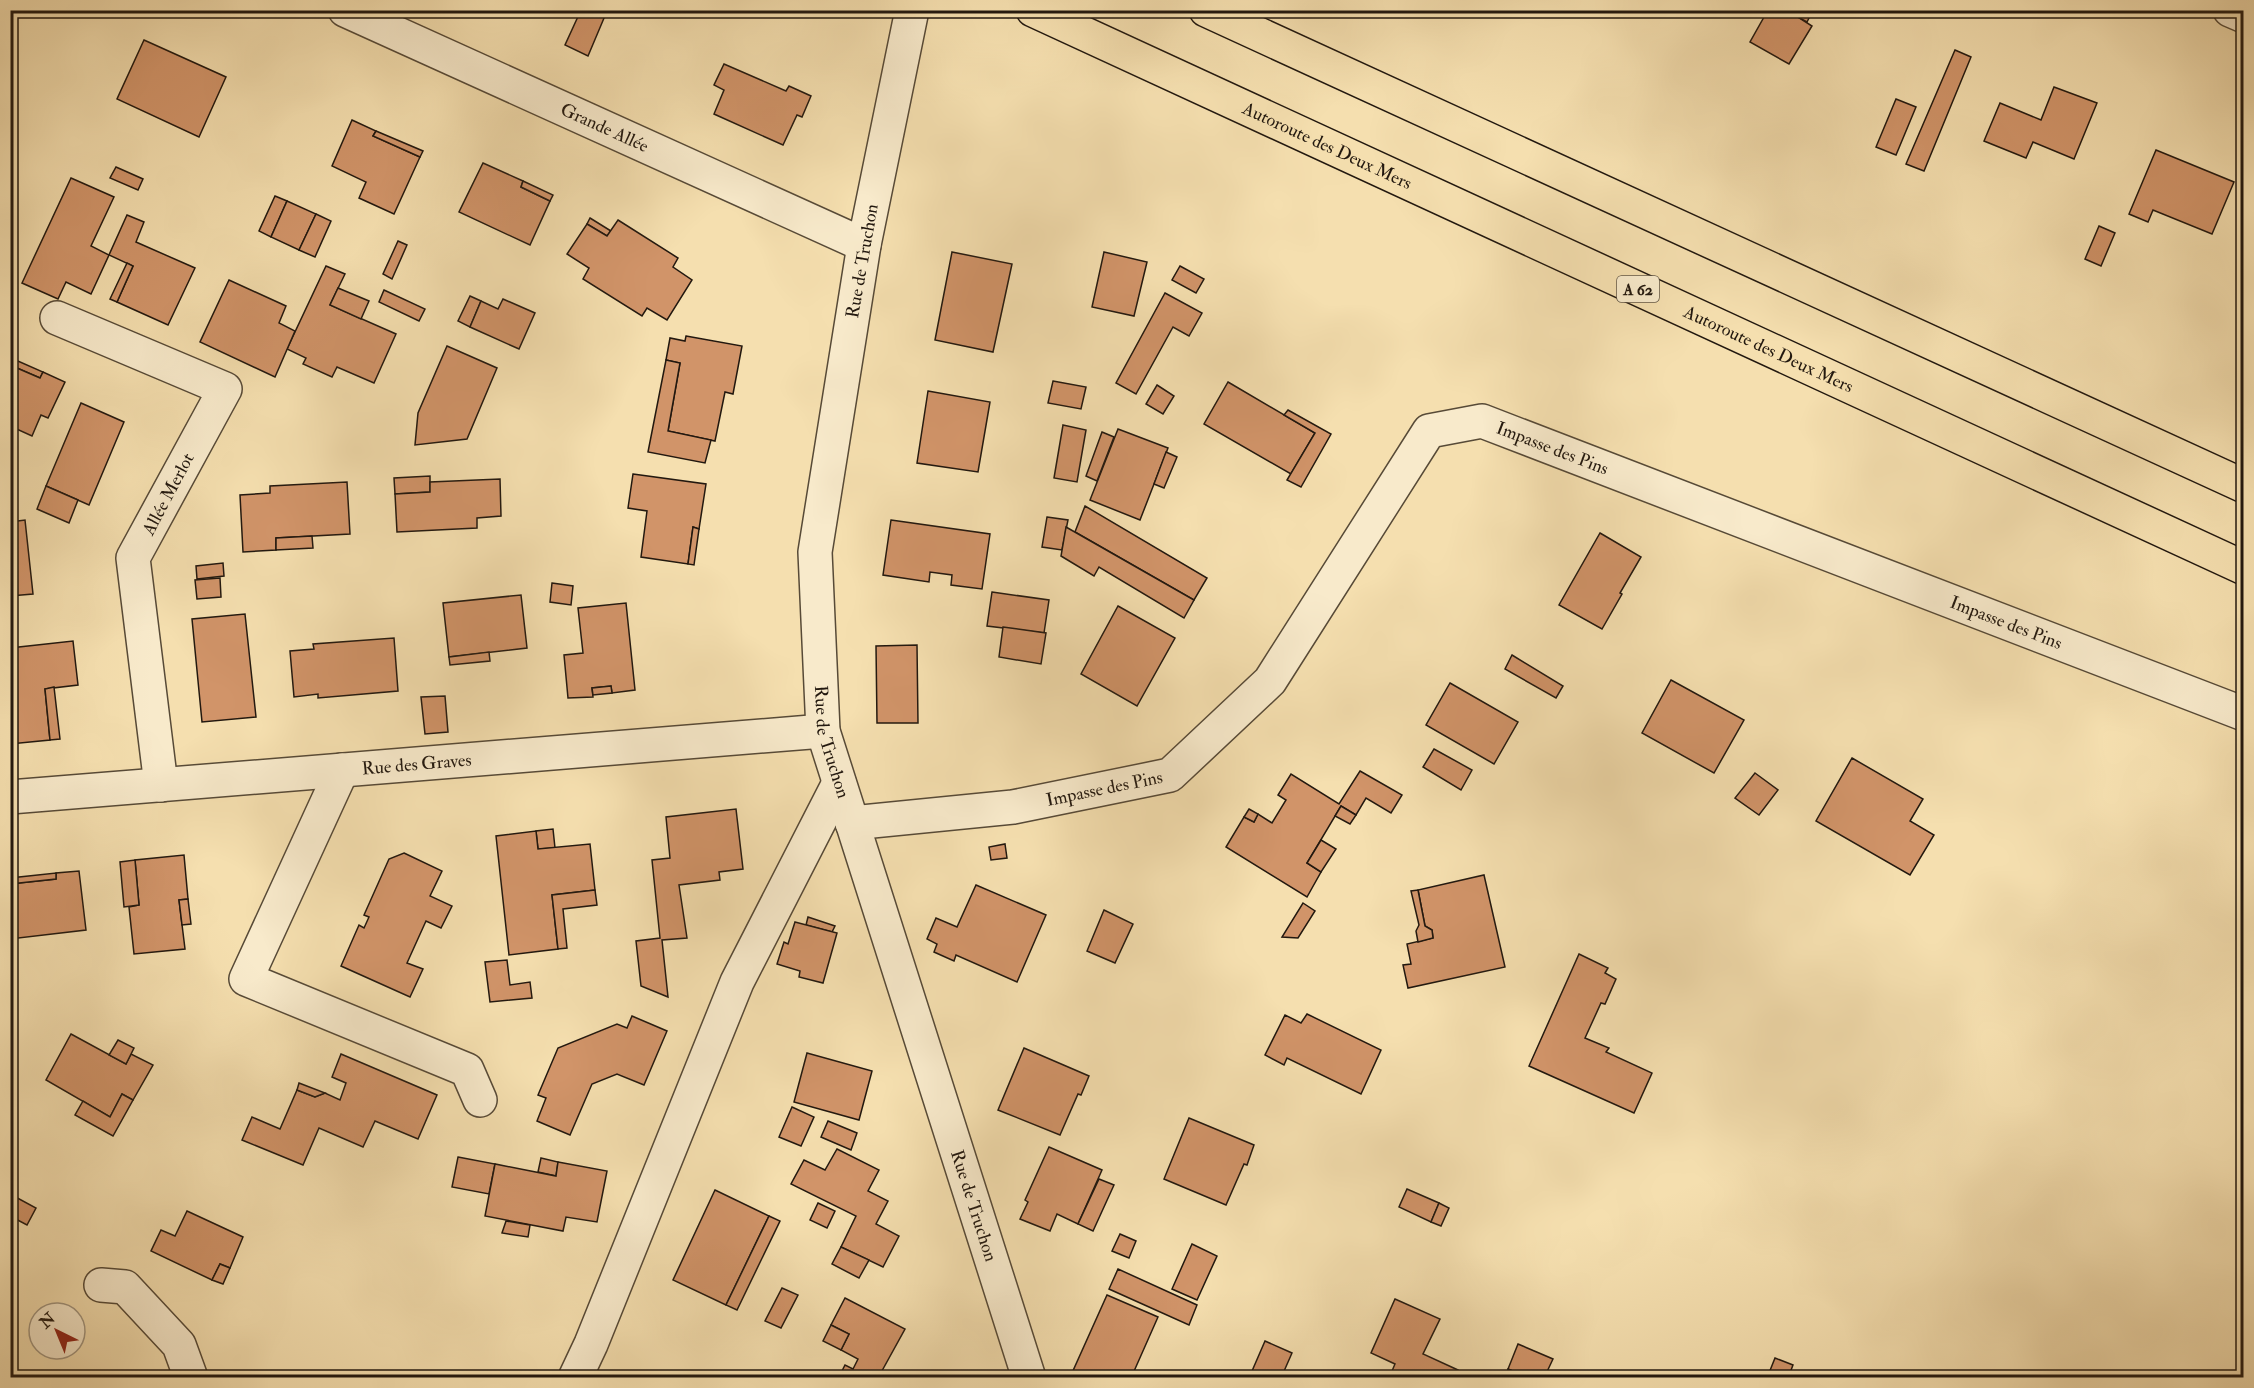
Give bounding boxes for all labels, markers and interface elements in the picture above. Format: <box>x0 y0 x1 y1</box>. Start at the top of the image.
street label: Autoroute des Deux Mers <box>1238 97 1415 195</box>
street label: Grande Allée <box>557 98 653 158</box>
street label: Rue de Truchon <box>841 202 884 320</box>
road number: A 62 <box>1617 276 1659 302</box>
street label: Autoroute des Deux Mers <box>1679 300 1857 398</box>
street label: Impasse des Pins <box>1493 417 1612 481</box>
street label: Allée Merlot <box>137 449 200 540</box>
street label: Impasse des Pins <box>1947 591 2065 655</box>
street label: Rue de Truchon <box>809 685 855 801</box>
street label: Rue des Graves <box>361 749 472 780</box>
street label: Impasse des Pins <box>1044 766 1165 812</box>
street label: Rue de Truchon <box>945 1147 1002 1264</box>
north arrow <box>27 1301 87 1361</box>
text: N <box>35 1308 60 1334</box>

